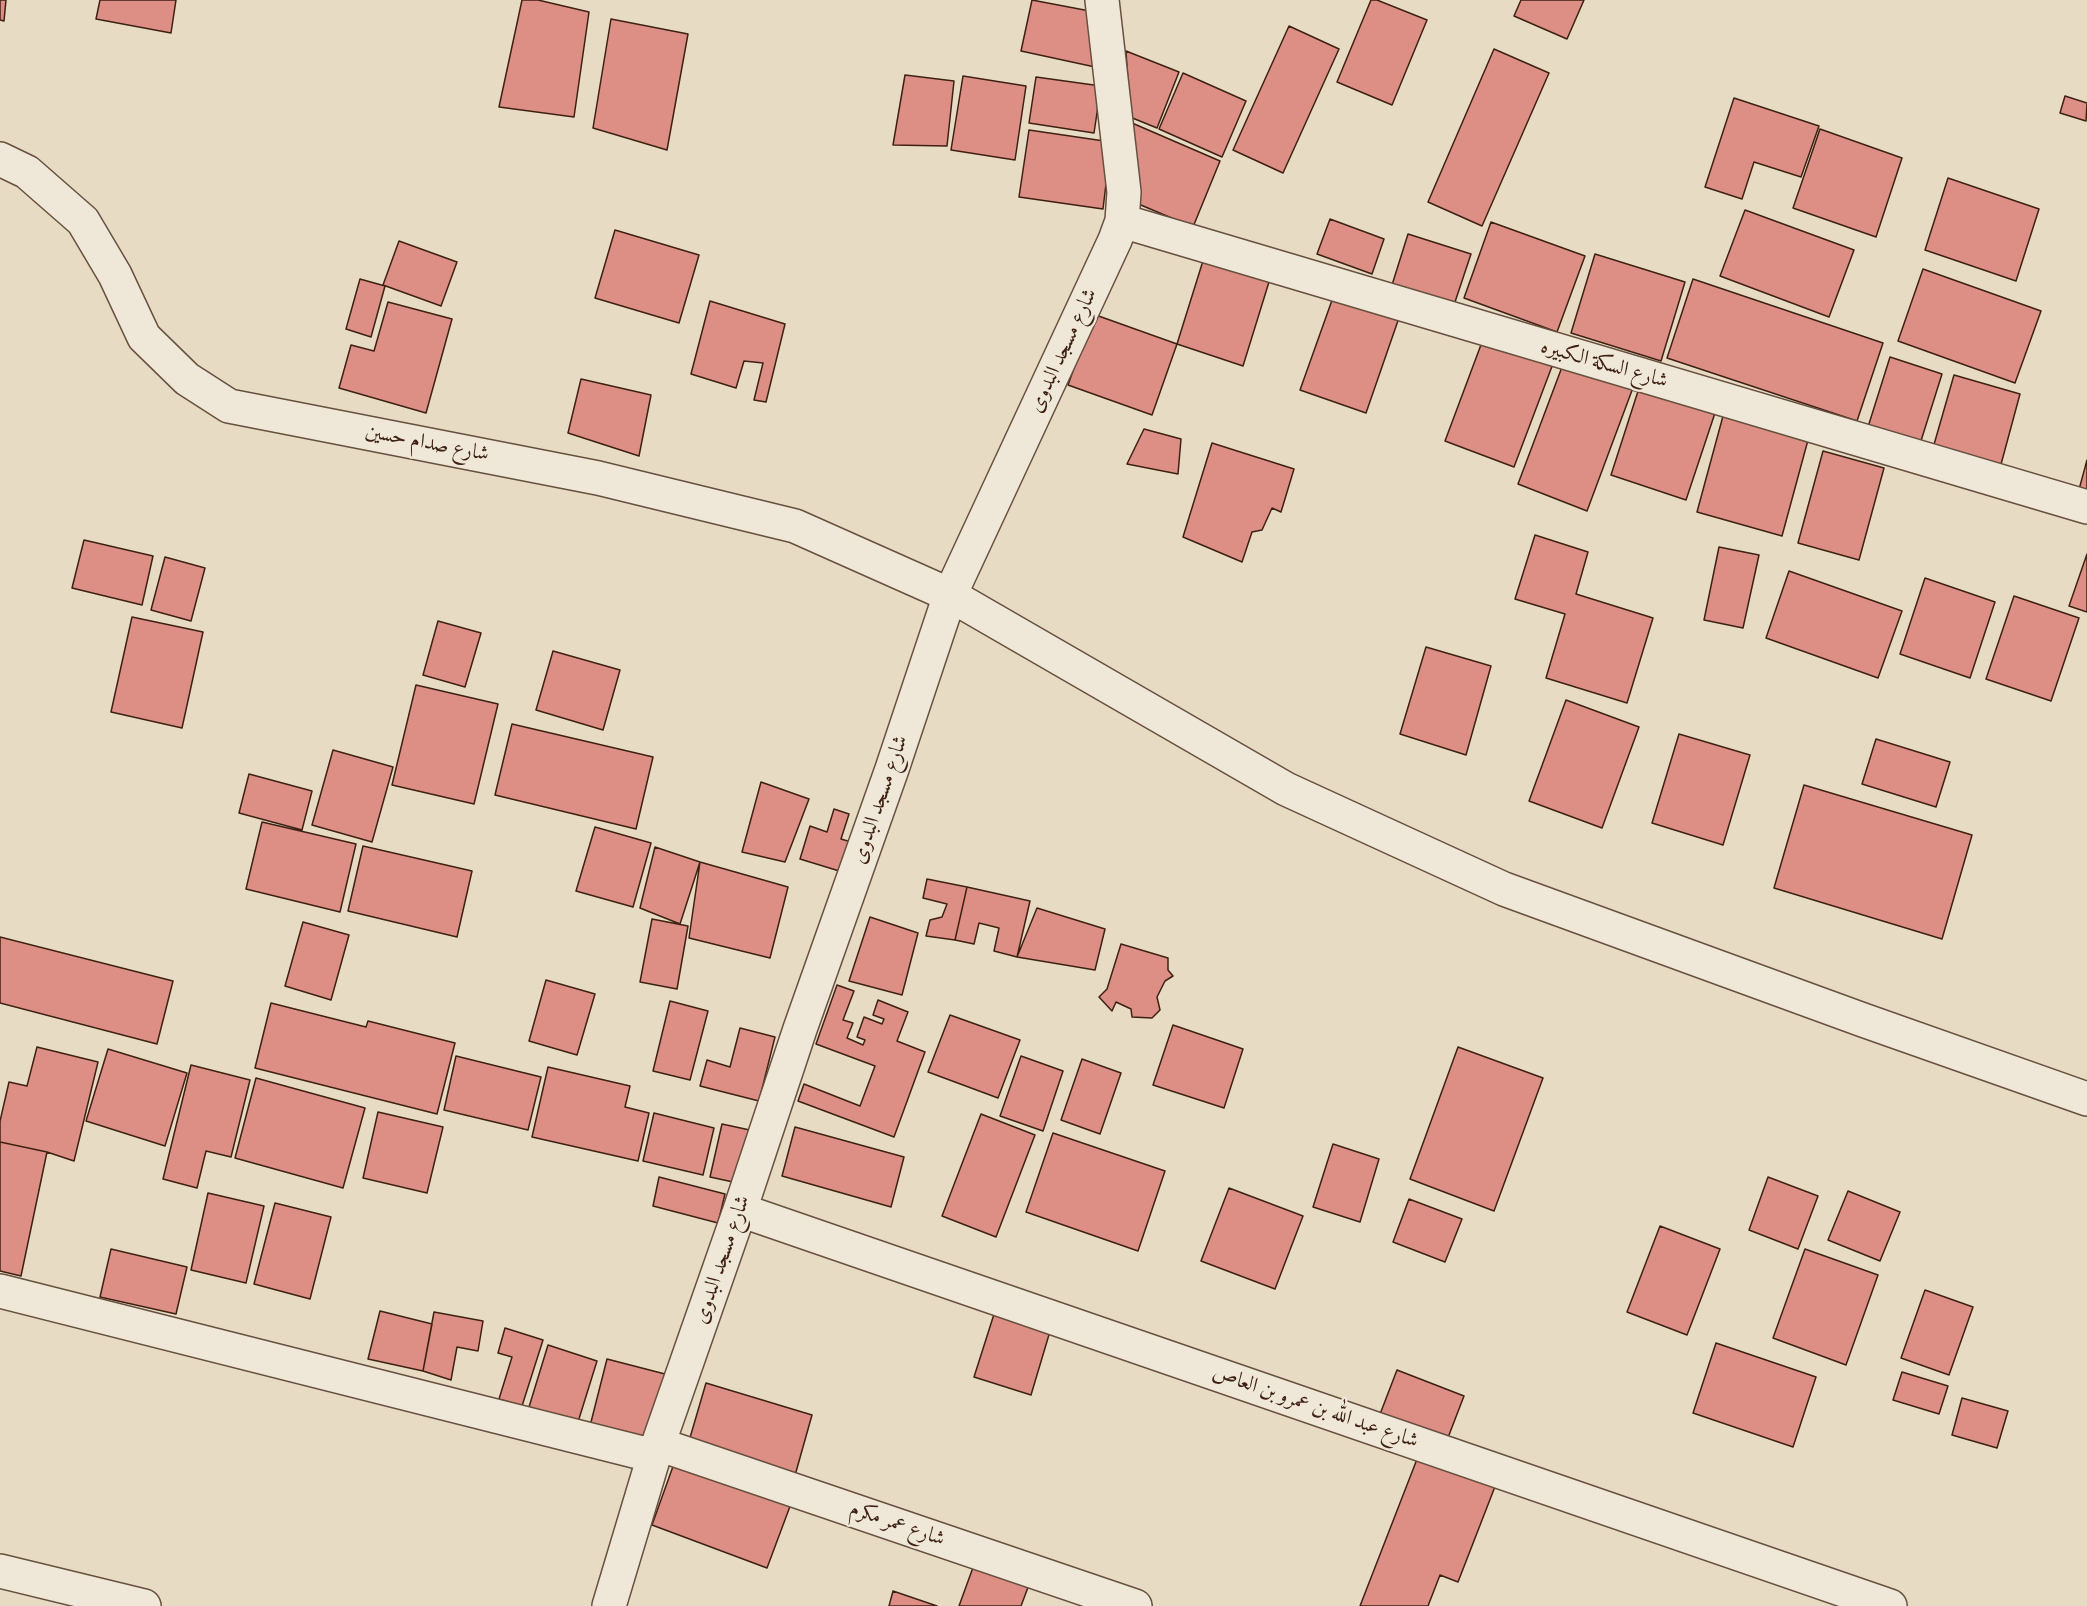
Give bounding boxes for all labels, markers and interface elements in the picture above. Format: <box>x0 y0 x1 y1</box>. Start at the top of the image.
street label: شارع مسجد البدوى <box>1024 285 1104 417</box>
street label: شارع السكة الكبيره <box>1538 335 1670 395</box>
street label: شارع صدام حسين <box>363 420 491 468</box>
street label: شارع مسجد البدوى <box>847 732 915 868</box>
street label: شارع مسجد البدوى <box>689 1192 757 1328</box>
street label: شارع عبد الله بن عمرو بن العاص <box>1209 1361 1421 1455</box>
street label: شارع عمر مكرم <box>846 1497 948 1553</box>

